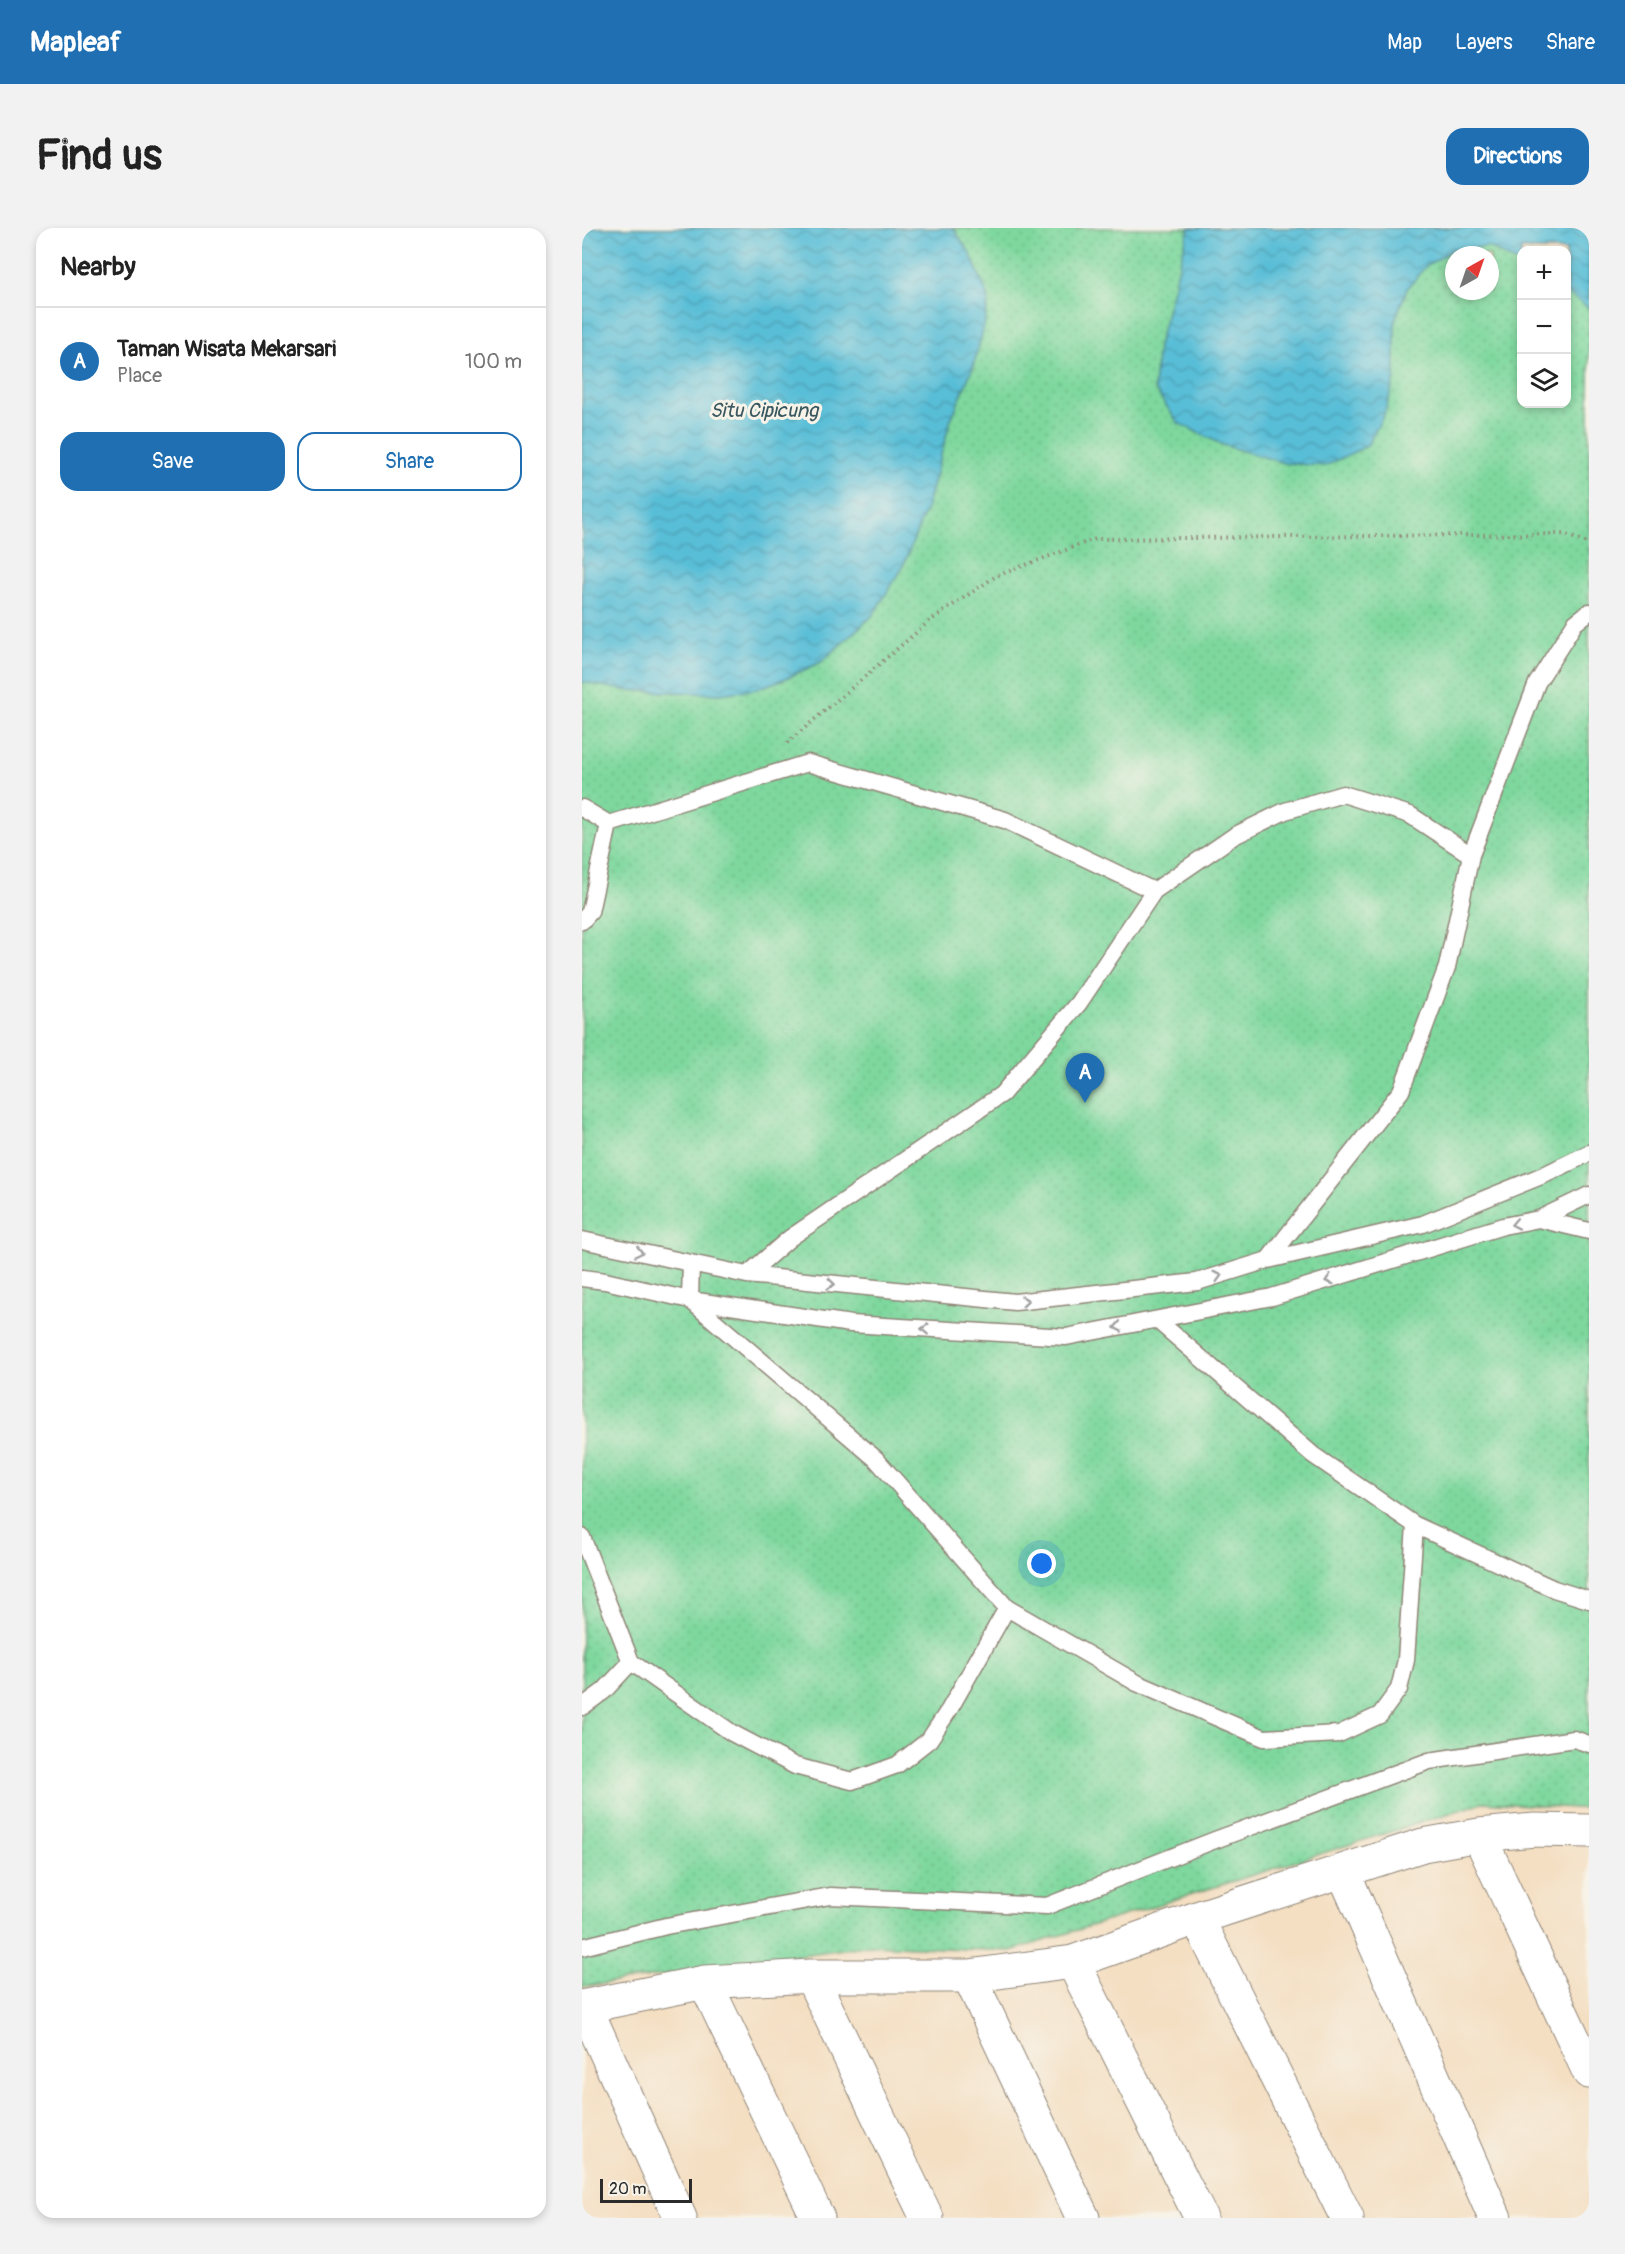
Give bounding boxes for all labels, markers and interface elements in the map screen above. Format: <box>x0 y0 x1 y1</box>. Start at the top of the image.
text: Mapleaf <box>30 25 121 60</box>
text: Map <box>1387 29 1422 56</box>
text: Layers <box>1455 29 1513 56</box>
text: Share <box>1546 29 1595 56</box>
button: Directions <box>1446 128 1589 185</box>
text: Find us <box>36 130 162 182</box>
north arrow <box>1445 246 1499 300</box>
map controls <box>1517 246 1571 408</box>
button: + <box>1517 246 1571 300</box>
text: Nearby <box>60 251 136 283</box>
button: − <box>1517 300 1571 354</box>
text: Taman Wisata Mekarsari <box>117 335 336 363</box>
text: A <box>73 349 86 374</box>
text: 100 m <box>465 349 522 374</box>
button: layers <box>1517 354 1571 408</box>
text: Place <box>117 363 162 388</box>
water label: Situ Cipicung <box>710 398 820 423</box>
button: Save <box>60 432 285 491</box>
button: Share <box>297 432 522 491</box>
pin: A <box>1066 1054 1104 1103</box>
one-way arrow <box>1511 1217 1521 1230</box>
one-way arrow <box>634 1245 644 1258</box>
one-way arrow <box>1212 1271 1223 1283</box>
one-way arrow <box>1324 1273 1335 1285</box>
one-way arrow <box>827 1277 836 1290</box>
one-way arrow <box>1021 1295 1030 1308</box>
one-way arrow <box>1114 1320 1124 1333</box>
one-way arrow <box>920 1323 929 1336</box>
your location <box>1027 1549 1056 1578</box>
scale bar <box>600 2176 692 2204</box>
text: 20 m <box>609 2179 647 2199</box>

